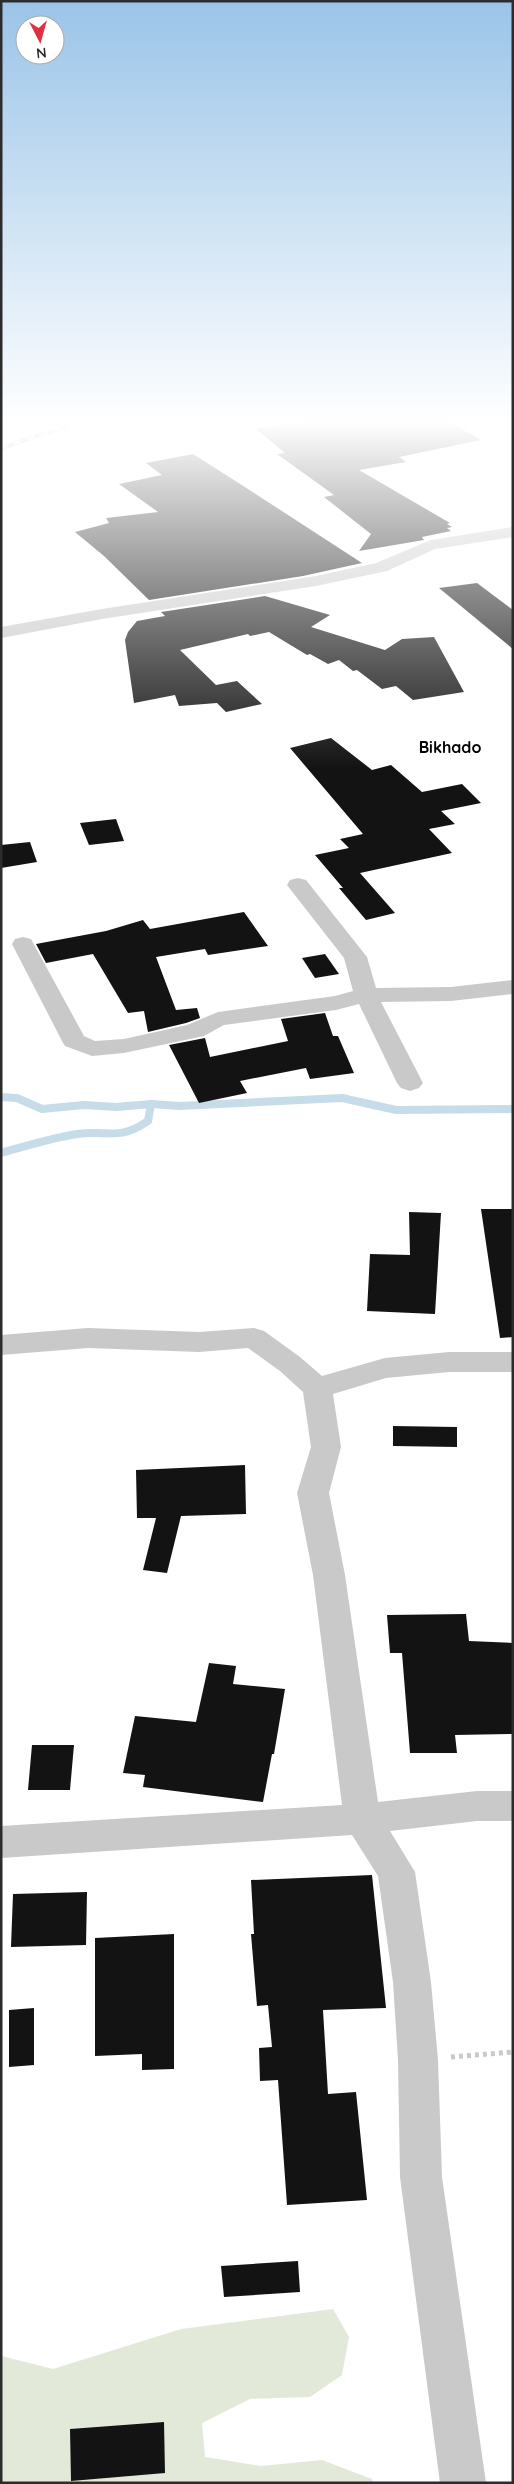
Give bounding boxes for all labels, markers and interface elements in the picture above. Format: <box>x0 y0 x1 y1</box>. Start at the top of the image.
north arrow <box>15 15 65 65</box>
text: N <box>35 43 47 62</box>
district label: Bikhado <box>419 737 481 757</box>

